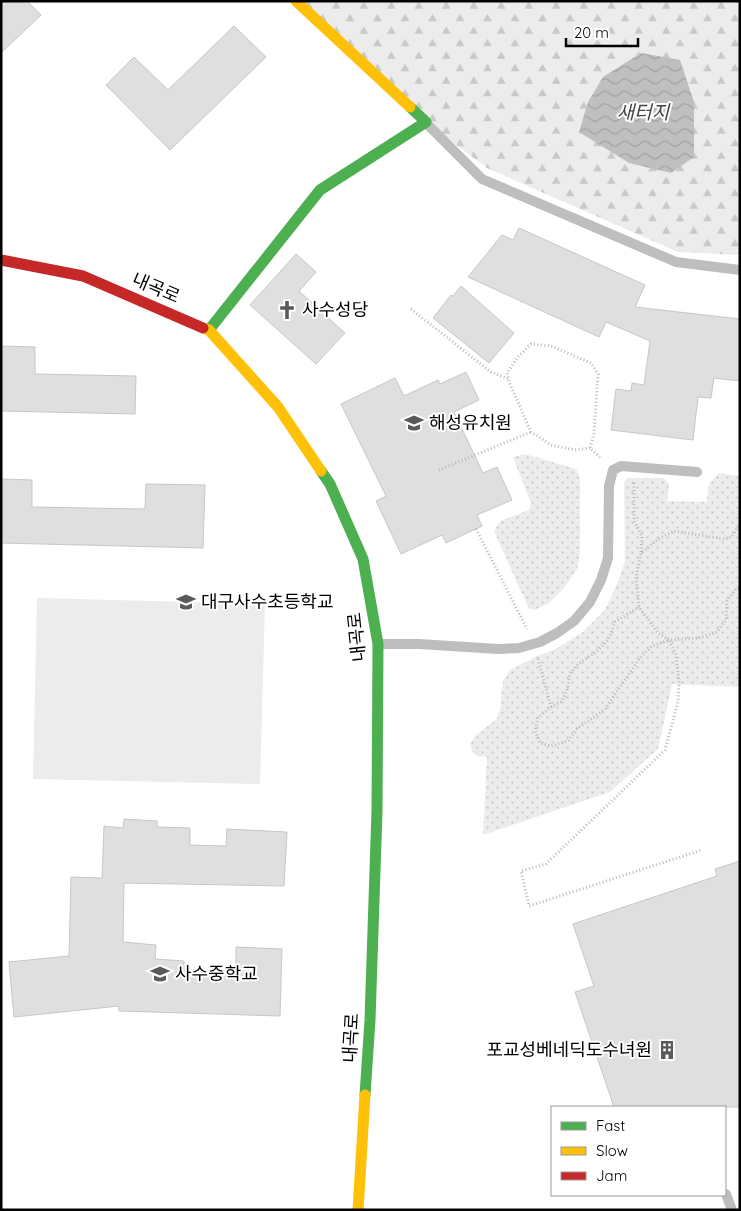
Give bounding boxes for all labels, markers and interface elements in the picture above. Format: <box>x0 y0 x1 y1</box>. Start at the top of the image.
scale bar <box>566 15 638 47</box>
text: 20 m <box>574 23 609 42</box>
water label: 새터지 <box>617 100 671 124</box>
street label: 내곡로 <box>129 267 184 308</box>
place label: 사수성당 <box>302 298 368 321</box>
church icon: 사수성당 <box>276 299 298 321</box>
place label: 해성유치원 <box>429 411 512 434</box>
school or university icon: 해성유치원 <box>403 412 425 434</box>
place label: 대구사수초등학교 <box>201 590 333 613</box>
school or university icon: 대구사수초등학교 <box>175 591 197 613</box>
street label: 내곡로 <box>342 611 371 663</box>
place label: 사수중학교 <box>175 962 258 985</box>
school or university icon: 사수중학교 <box>149 963 171 985</box>
street label: 내곡로 <box>338 1013 363 1063</box>
place label: 포교성베네딕도수녀원 <box>486 1038 652 1061</box>
building icon: 포교성베네딕도수녀원 <box>656 1039 678 1061</box>
legend <box>551 1106 726 1196</box>
text: Fast <box>596 1116 625 1135</box>
text: Slow <box>596 1141 628 1160</box>
text: Jam <box>596 1166 627 1185</box>

